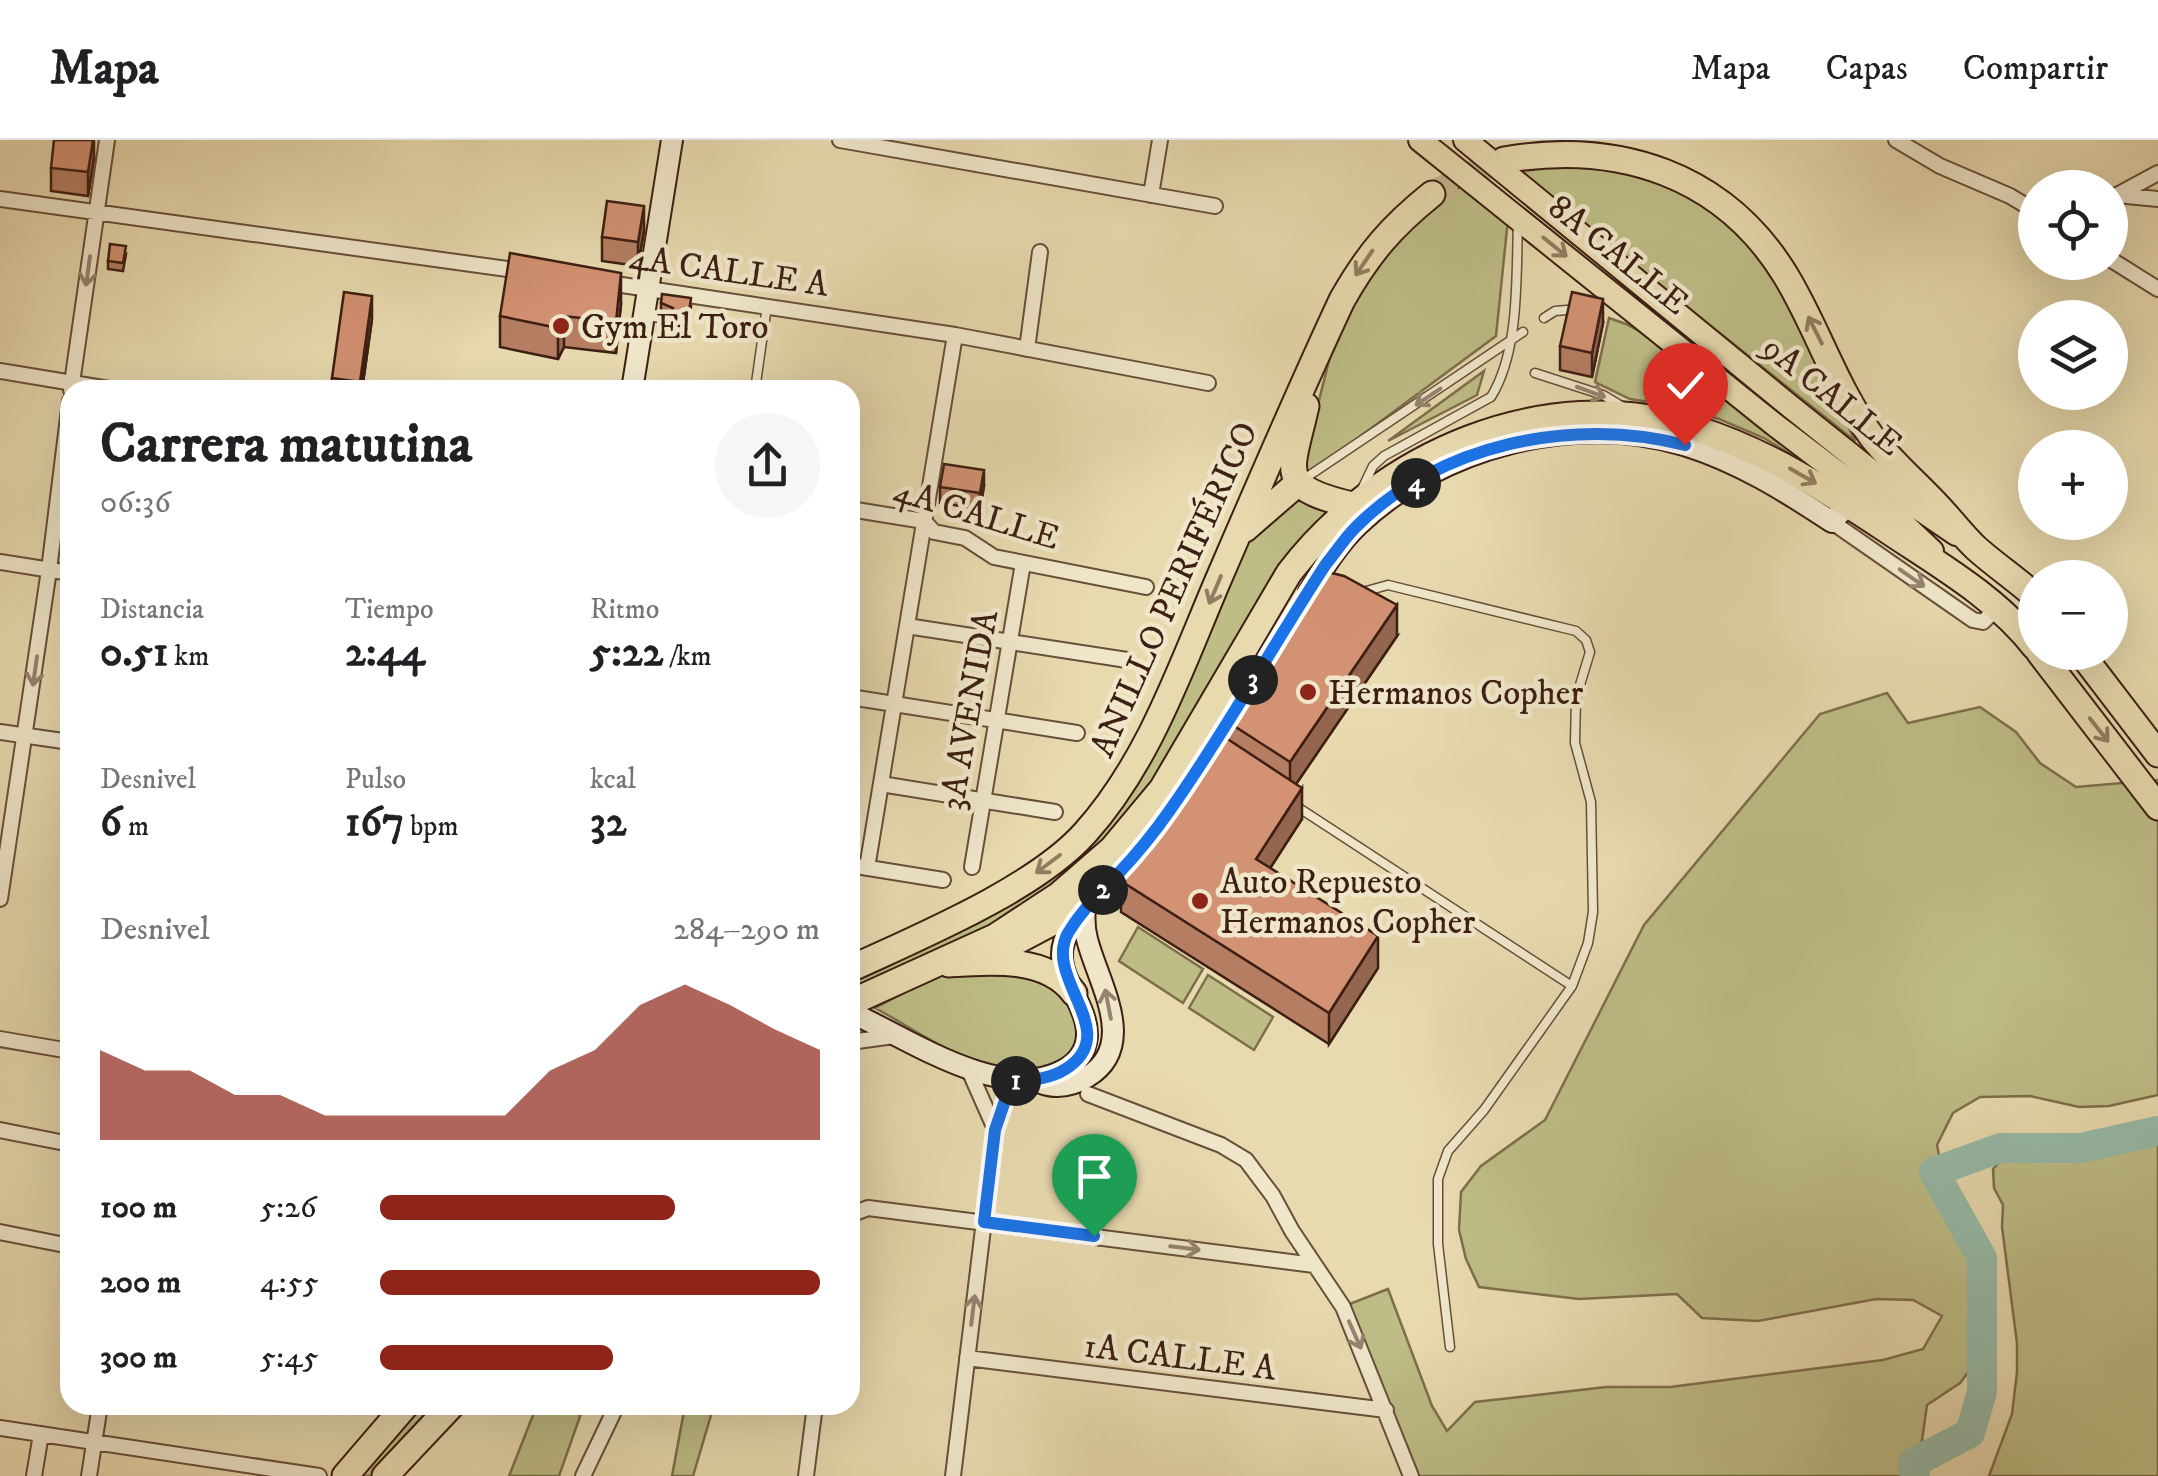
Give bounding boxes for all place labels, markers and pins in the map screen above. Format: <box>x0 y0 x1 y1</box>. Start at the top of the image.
place label: Gym El Toro <box>581 306 768 350</box>
marker: Gym El Toro <box>550 315 572 337</box>
pin <box>1643 343 1728 446</box>
pin: 4 <box>1391 458 1441 508</box>
pin: 3 <box>1228 655 1278 705</box>
place label: Hermanos Copher <box>1328 672 1583 716</box>
marker: Hermanos Copher <box>1297 681 1319 703</box>
place label: Auto Repuesto Hermanos Copher <box>1220 861 1475 945</box>
pin: 2 <box>1078 865 1128 915</box>
marker: Auto Repuesto Hermanos Copher <box>1189 890 1211 912</box>
pin: 1 <box>991 1056 1041 1106</box>
pin <box>1052 1134 1137 1237</box>

